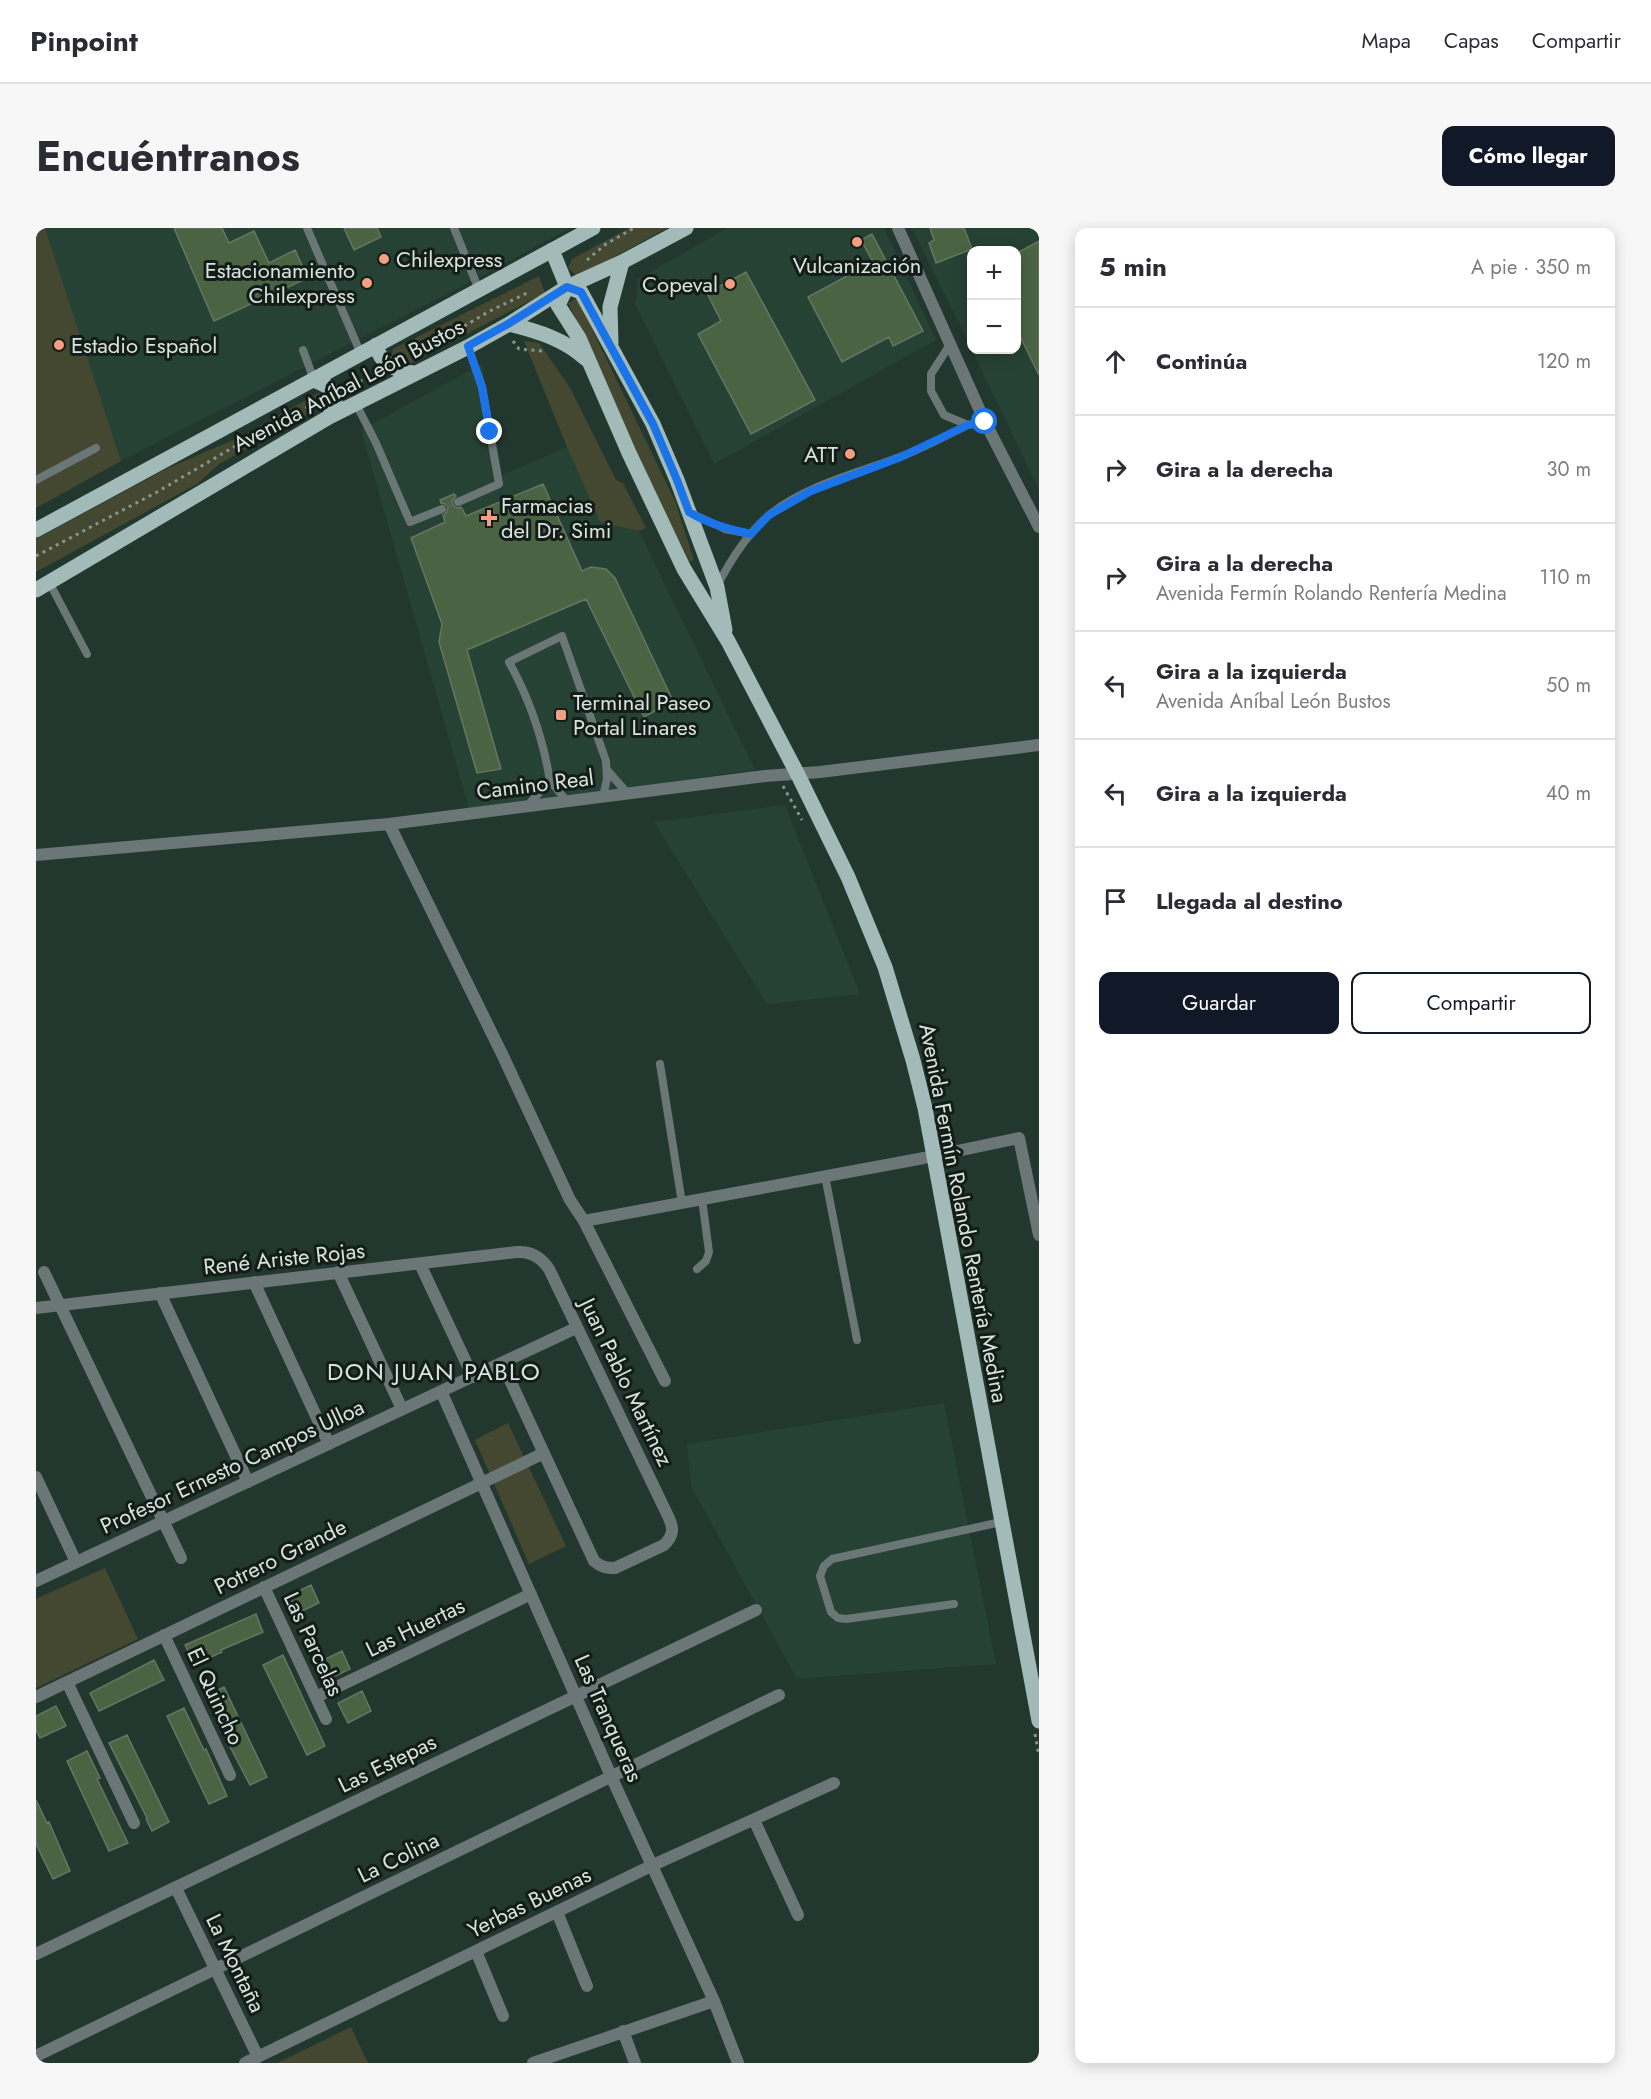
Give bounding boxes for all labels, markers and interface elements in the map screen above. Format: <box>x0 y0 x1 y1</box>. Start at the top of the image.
text: Pinpoint <box>30 21 138 62</box>
text: Mapa <box>1362 26 1411 56</box>
text: Capas <box>1444 26 1499 56</box>
text: Compartir <box>1532 26 1621 56</box>
text: Encuéntranos <box>36 126 300 187</box>
button: Cómo llegar <box>1442 126 1615 186</box>
marker: Vulcanización <box>850 235 864 249</box>
place label: Chilexpress <box>396 243 503 275</box>
map controls <box>967 246 1021 354</box>
button: + <box>967 246 1021 300</box>
text: 5 min <box>1099 248 1167 286</box>
place label: Vulcanización <box>793 249 921 281</box>
marker: Chilexpress <box>377 252 391 266</box>
text: A pie · 350 m <box>1471 253 1591 282</box>
place label: Estacionamiento Chilexpress <box>205 254 355 311</box>
place label: Copeval <box>642 268 718 300</box>
marker: Estacionamiento Chilexpress <box>360 276 374 290</box>
marker: Copeval <box>723 277 737 291</box>
button: − <box>967 300 1021 354</box>
street label: Avenida Aníbal León Bustos <box>227 310 469 460</box>
place label: Estadio Español <box>71 329 217 361</box>
marker: Estadio Español <box>52 338 66 352</box>
icon: ahead <box>1099 345 1132 378</box>
text: Continúa <box>1156 345 1247 377</box>
text: 120 m <box>1537 347 1591 376</box>
route start <box>971 408 997 434</box>
route end <box>476 418 502 444</box>
place label: ATT <box>804 438 839 470</box>
marker: ATT <box>843 447 857 461</box>
icon: right <box>1099 453 1132 486</box>
text: Gira a la derecha <box>1156 453 1333 485</box>
text: 30 m <box>1546 455 1591 484</box>
place label: Farmacias del Dr. Simi <box>501 489 612 546</box>
marker: Farmacias del Dr. Simi <box>482 511 496 525</box>
text: Gira a la derecha <box>1156 547 1333 579</box>
icon: right <box>1099 561 1132 594</box>
text: 110 m <box>1539 563 1591 592</box>
text: Avenida Fermín Rolando Rentería Medina <box>1156 579 1507 608</box>
text: Gira a la izquierda <box>1156 655 1347 687</box>
icon: left <box>1099 669 1132 702</box>
text: 50 m <box>1546 671 1591 700</box>
place label: Terminal Paseo Portal Linares <box>573 686 711 743</box>
text: Avenida Aníbal León Bustos <box>1156 687 1390 716</box>
marker: Terminal Paseo Portal Linares <box>554 708 568 722</box>
street label: Camino Real <box>474 761 596 807</box>
icon: left <box>1099 777 1132 810</box>
text: Gira a la izquierda <box>1156 777 1347 809</box>
text: 40 m <box>1546 779 1591 808</box>
icon: arrive <box>1099 885 1132 918</box>
text: Llegada al destino <box>1156 885 1343 917</box>
button: Guardar <box>1099 972 1339 1034</box>
button: Compartir <box>1351 972 1591 1034</box>
street label: Avenida Fermín Rolando Rentería Medina <box>911 1021 1017 1405</box>
street label: René Ariste Rojas <box>202 1234 366 1282</box>
street label: Juan Pablo Martínez <box>571 1290 682 1471</box>
district label: DON JUAN PABLO <box>327 1354 541 1389</box>
street label: Profesor Ernesto Campos Ulloa <box>95 1391 369 1541</box>
street label: Potrero Grande <box>208 1510 352 1602</box>
street label: Las Parcelas <box>276 1587 352 1701</box>
street label: Las Huertas <box>360 1589 470 1665</box>
street label: El Quincho <box>180 1642 252 1750</box>
street label: Las Tranqueras <box>567 1649 651 1787</box>
street label: Las Estepas <box>333 1725 442 1801</box>
street label: La Colina <box>352 1824 444 1890</box>
street label: Yerbas Buenas <box>462 1858 596 1946</box>
street label: La Montaña <box>198 1908 274 2018</box>

